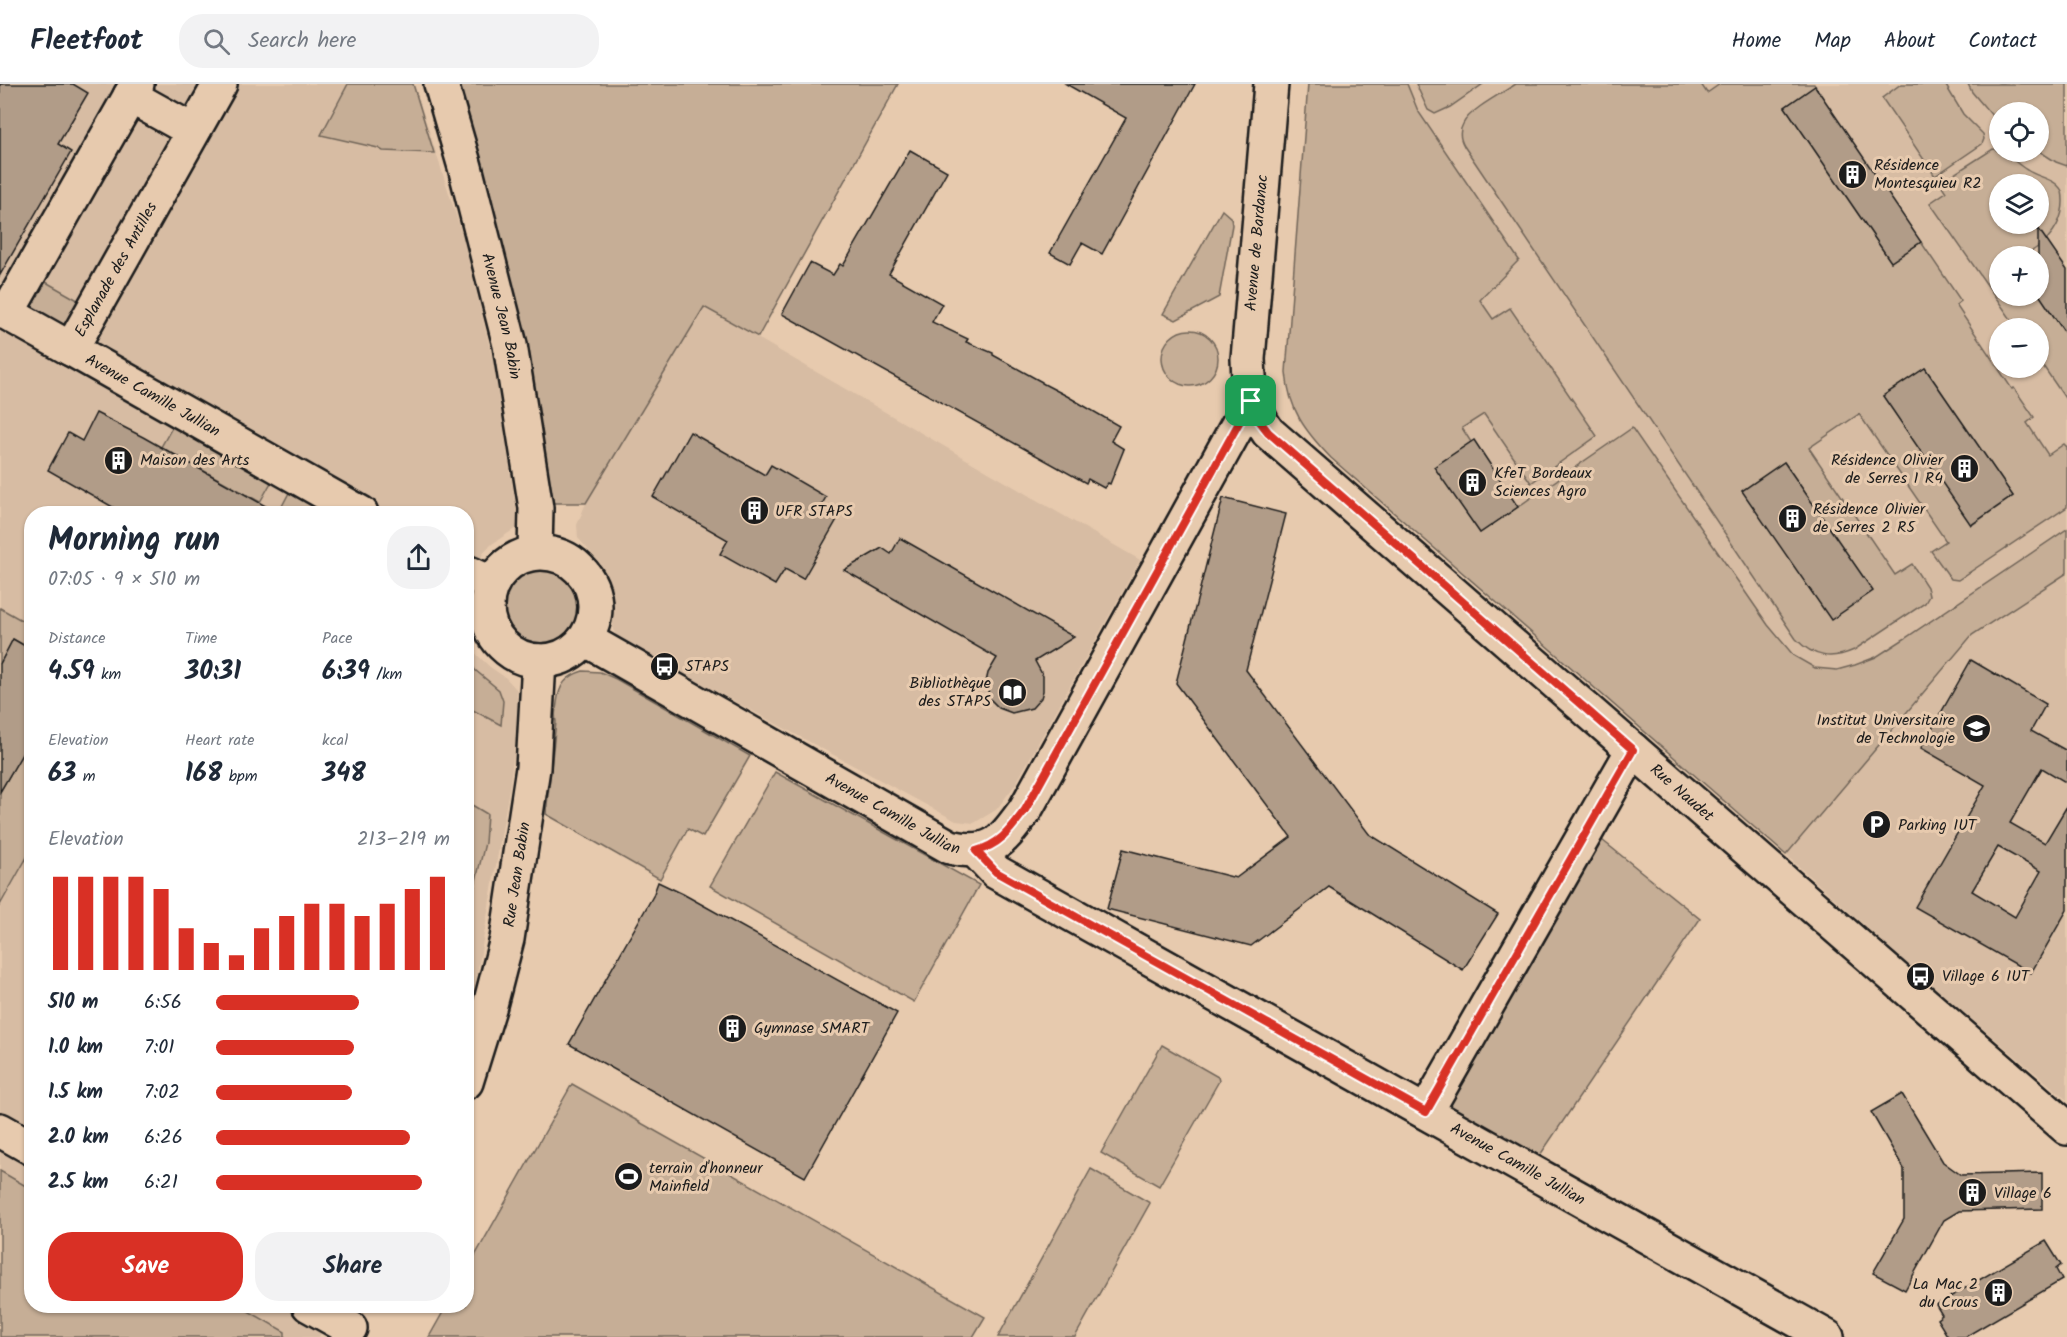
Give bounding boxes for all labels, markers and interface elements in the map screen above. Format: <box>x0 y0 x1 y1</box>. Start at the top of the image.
search box <box>179 14 599 68</box>
text: Fleetfoot <box>30 19 143 64</box>
text: Search here <box>248 24 356 59</box>
icon: search <box>200 25 233 58</box>
text: Home <box>1732 25 1781 58</box>
text: Map <box>1814 25 1851 58</box>
text: About <box>1884 25 1935 58</box>
text: Contact <box>1968 25 2037 58</box>
map controls <box>1989 102 2049 378</box>
button: locate <box>1989 102 2049 162</box>
place label: Résidence Montesquieu R2 <box>1874 153 1982 196</box>
building icon: Résidence Montesquieu R2 <box>1837 158 1869 190</box>
street label: Avenue de Bardanac <box>1239 174 1275 312</box>
button: layers <box>1989 174 2049 234</box>
street label: Esplanade des Antilles <box>68 197 164 342</box>
button: + <box>1989 246 2049 306</box>
street label: Avenue Jean Babin <box>475 250 528 381</box>
button: − <box>1989 318 2049 378</box>
street label: Avenue Camille Jullian <box>81 347 225 443</box>
pin <box>1225 375 1276 426</box>
icon: arrive <box>1234 384 1267 417</box>
building icon: Maison des Arts <box>103 444 135 476</box>
place label: Maison des Arts <box>140 448 250 473</box>
place label: Résidence Olivier de Serres 1 R4 <box>1831 448 1945 491</box>
building icon: Résidence Olivier de Serres 1 R4 <box>1948 453 1980 485</box>
place label: KfeT Bordeaux Sciences Agro <box>1494 461 1593 504</box>
building icon: KfeT Bordeaux Sciences Agro <box>1457 466 1489 498</box>
building icon: UFR STAPS <box>738 495 770 527</box>
place label: Résidence Olivier de Serres 2 R5 <box>1813 497 1927 540</box>
place label: UFR STAPS <box>775 499 853 524</box>
building icon: Résidence Olivier de Serres 2 R5 <box>1776 502 1808 534</box>
text: Morning run <box>48 515 220 568</box>
button: share <box>387 526 450 589</box>
text: 07:05 · 9 × 510 m <box>48 564 200 596</box>
text: Distance <box>48 626 106 651</box>
text: Time <box>185 626 217 651</box>
text: Pace <box>322 626 353 651</box>
bus stop icon: STAPS <box>648 650 680 682</box>
text: 4.59 <box>48 651 95 693</box>
text: 30:31 <box>185 651 241 693</box>
text: 6:39 <box>322 651 370 693</box>
place label: STAPS <box>685 654 729 679</box>
text: km <box>95 662 121 687</box>
text: /km <box>370 662 402 687</box>
place label: Bibliothèque des STAPS <box>909 671 991 714</box>
library icon: Bibliothèque des STAPS <box>996 676 1028 708</box>
place label: Institut Universitaire de Technologie <box>1816 708 1955 751</box>
school or university icon: Institut Universitaire de Technologie <box>1960 713 1992 745</box>
text: Elevation <box>48 728 109 753</box>
text: Heart rate <box>185 728 255 753</box>
text: kcal <box>322 728 348 753</box>
text: 63 <box>48 753 76 795</box>
text: 168 <box>185 753 222 795</box>
text: 348 <box>322 753 366 795</box>
street label: Rue Naudet <box>1644 758 1720 828</box>
text: m <box>76 764 95 789</box>
text: bpm <box>222 764 258 789</box>
street label: Avenue Camille Jullian <box>821 766 962 861</box>
parking icon: Parking IUT <box>1861 809 1893 841</box>
place label: Parking IUT <box>1898 813 1978 838</box>
street label: Rue Jean Babin <box>496 820 537 929</box>
text: Elevation <box>48 824 124 856</box>
text: 213–219 m <box>357 824 450 856</box>
bus stop icon: Village 6 IUT <box>1905 960 1937 992</box>
place label: Village 6 IUT <box>1942 964 2031 989</box>
text: 510 m <box>48 987 99 1019</box>
text: 6:56 <box>144 987 182 1019</box>
building icon: Gymnase SMART <box>717 1012 749 1044</box>
place label: Gymnase SMART <box>754 1016 871 1041</box>
text: 1.0 km <box>48 1032 103 1064</box>
text: 7:01 <box>144 1032 174 1064</box>
text: 1.5 km <box>48 1077 103 1109</box>
text: 7:02 <box>144 1077 180 1109</box>
street label: Avenue Camille Jullian <box>1446 1116 1590 1212</box>
text: 2.0 km <box>48 1122 109 1154</box>
text: 6:26 <box>144 1122 183 1154</box>
place label: terrain d'honneur Mainfield <box>649 1156 764 1199</box>
sports icon: terrain d'honneur Mainfield <box>612 1161 644 1193</box>
text: 2.5 km <box>48 1167 108 1199</box>
text: 6:21 <box>144 1167 178 1199</box>
building icon: Village 6 <box>1957 1177 1989 1209</box>
place label: Village 6 <box>1994 1181 2052 1206</box>
button: Save <box>48 1232 243 1301</box>
button: Share <box>255 1232 450 1301</box>
place label: La Mac 2 du Crous <box>1912 1272 1978 1315</box>
building icon: La Mac 2 du Crous <box>1983 1277 2015 1309</box>

